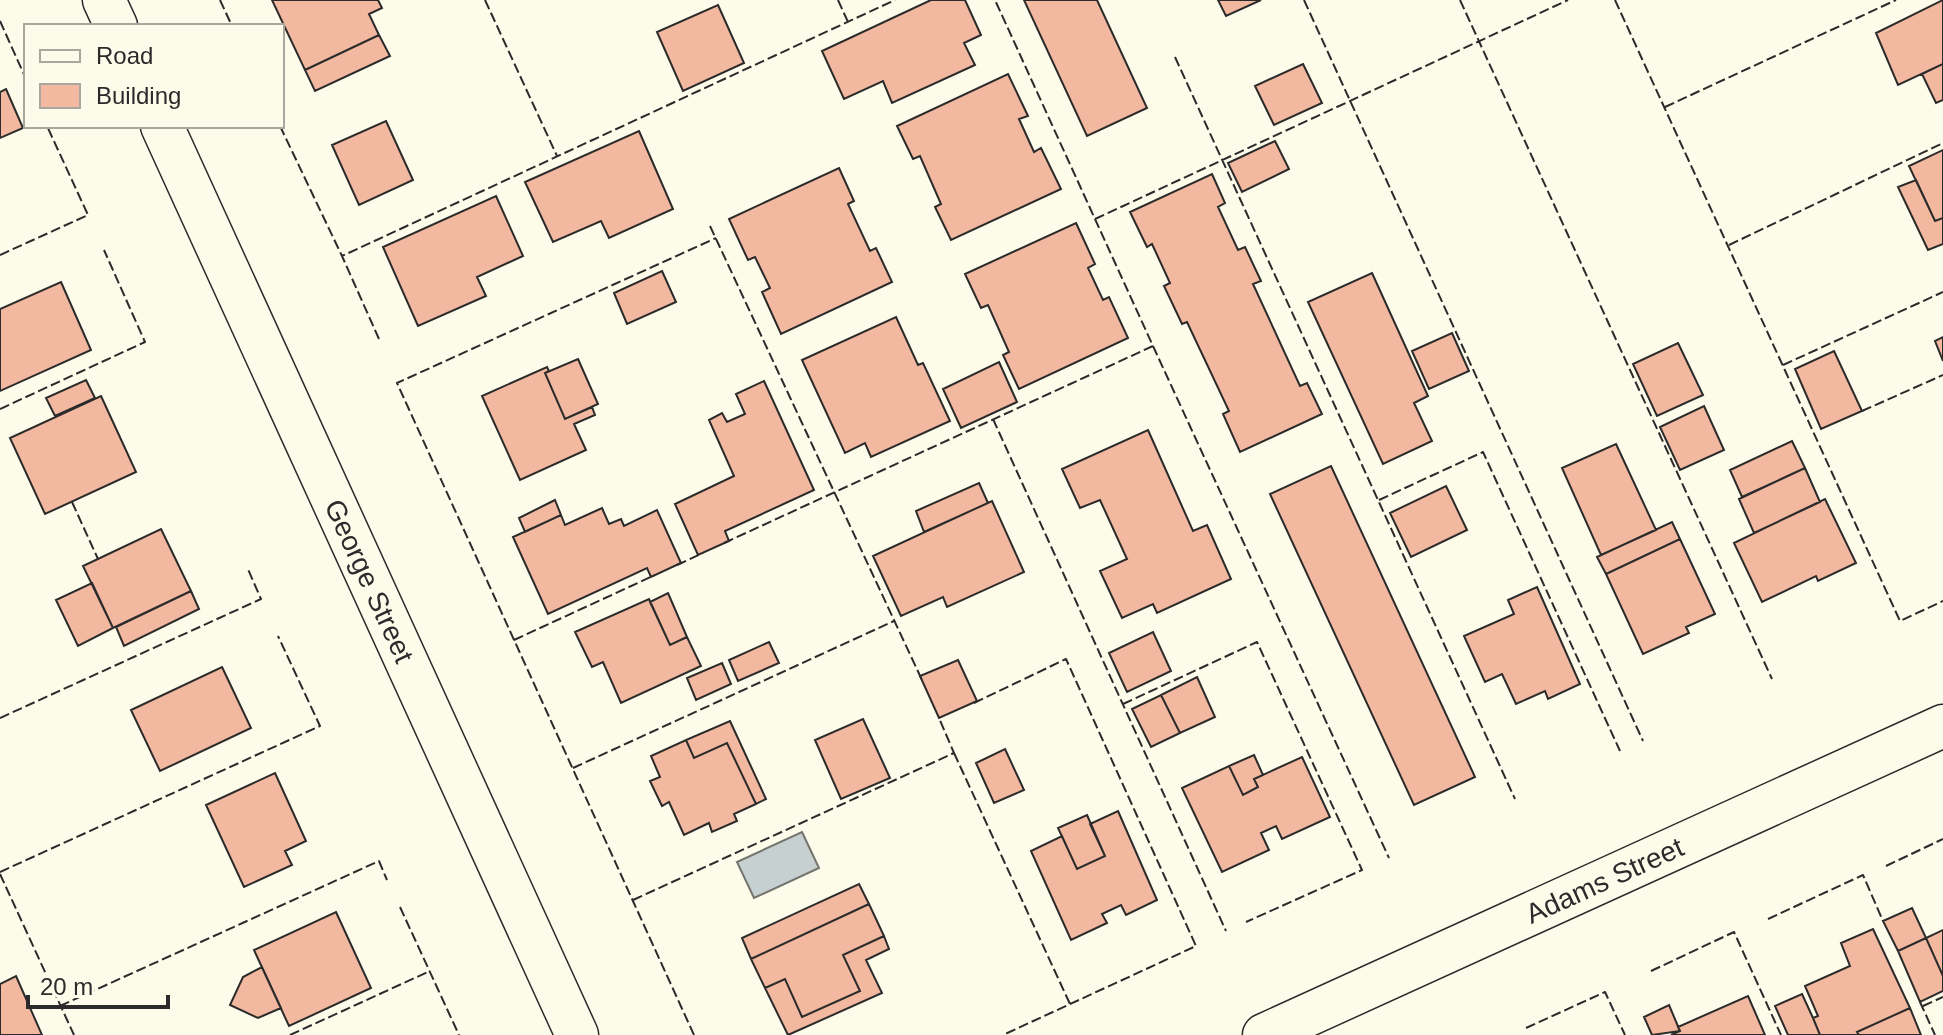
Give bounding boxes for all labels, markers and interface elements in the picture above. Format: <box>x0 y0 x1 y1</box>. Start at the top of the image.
legend <box>24 24 284 128</box>
text: Road <box>96 42 153 69</box>
text: Building <box>96 82 181 109</box>
street label: George Street <box>319 495 420 668</box>
street label: Adams Street <box>1521 831 1688 930</box>
scale bar <box>28 959 168 1009</box>
text: 20 m <box>40 973 93 1000</box>

